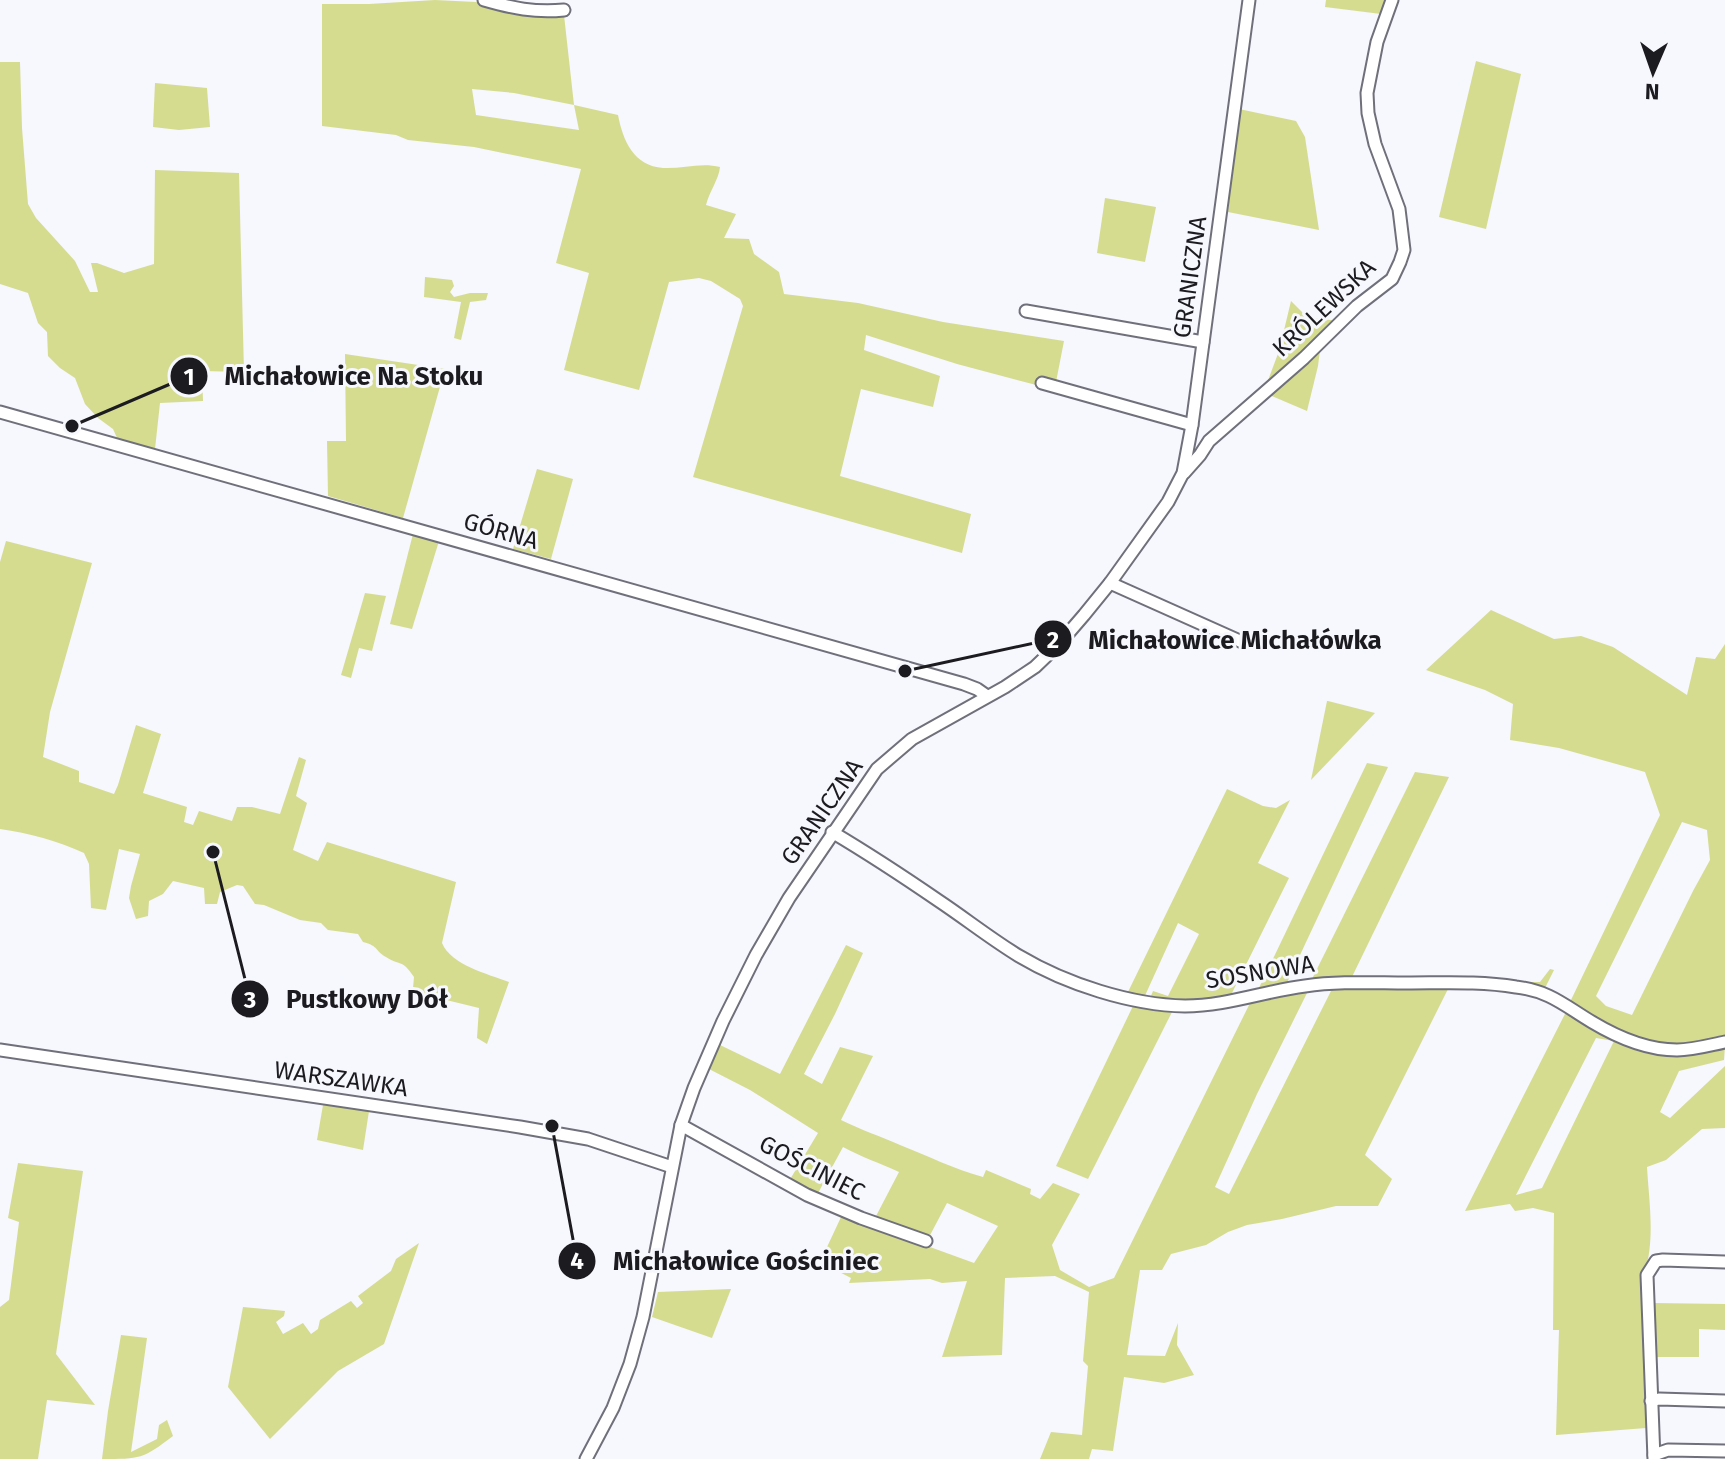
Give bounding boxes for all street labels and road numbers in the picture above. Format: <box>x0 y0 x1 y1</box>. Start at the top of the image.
street label: GRANICZNA <box>1168 214 1212 340</box>
street label: KRÓLEWSKA <box>1266 252 1381 363</box>
street label: GÓRNA <box>460 506 542 555</box>
street label: GRANICZNA <box>775 753 869 870</box>
street label: SOSNOWA <box>1204 950 1316 994</box>
street label: WARSZAWKA <box>272 1056 410 1102</box>
street label: GOŚCINIEC <box>754 1129 870 1207</box>

